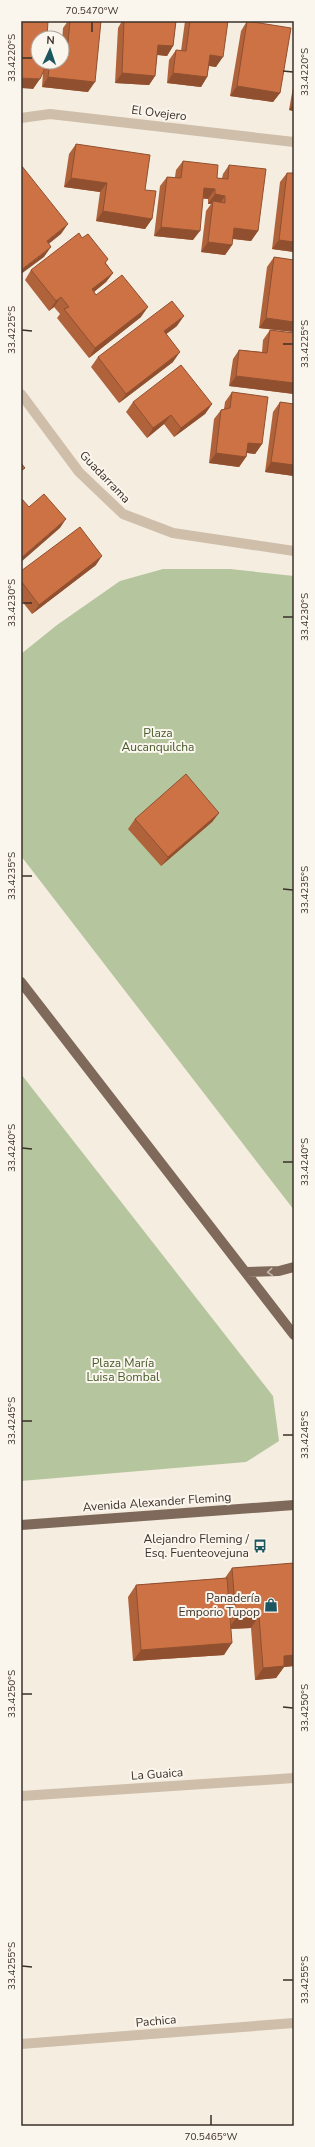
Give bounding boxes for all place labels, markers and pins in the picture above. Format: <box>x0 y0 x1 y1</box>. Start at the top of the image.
place label: Alejandro Fleming / Esq. Fuenteovejuna <box>144 1531 250 1561</box>
bus stop icon: Alejandro Fleming / Esq. Fuenteovejuna <box>252 1538 268 1554</box>
place label: Panadería Emporio Tupop <box>178 1590 260 1620</box>
shop icon: Panadería Emporio Tupop <box>263 1597 279 1613</box>

